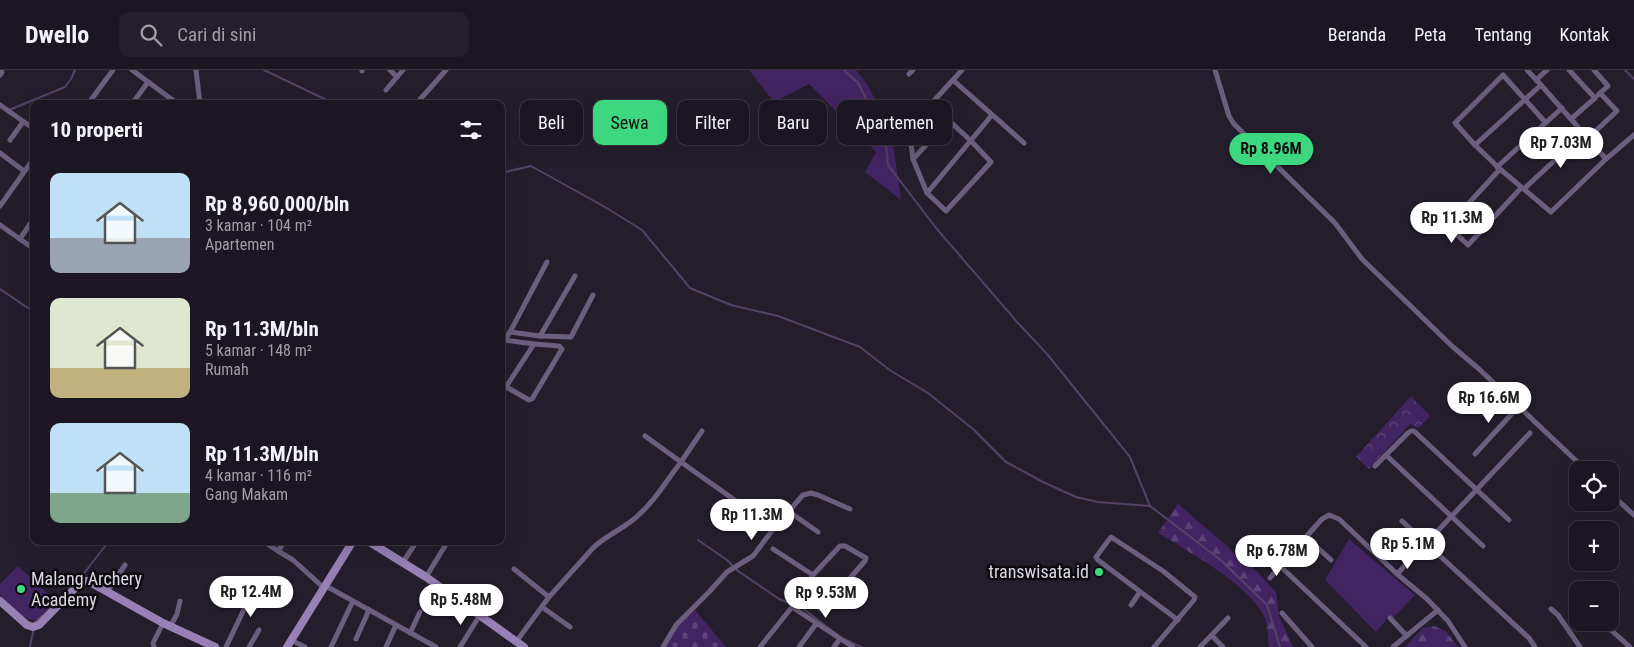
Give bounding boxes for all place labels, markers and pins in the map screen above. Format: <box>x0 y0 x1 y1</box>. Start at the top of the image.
pin: Rp 7.03M <box>1509 126 1613 169</box>
pin: Rp 8.96M <box>1219 132 1323 175</box>
pin: Rp 11.3M <box>1400 202 1504 244</box>
pin: Rp 16.6M <box>1437 382 1541 424</box>
pin: Rp 11.3M <box>700 498 804 541</box>
pin: Rp 5.1M <box>1362 528 1454 570</box>
pin: Rp 6.78M <box>1225 534 1329 577</box>
place label: transwisata.id <box>989 561 1089 582</box>
marker: transwisata.id <box>1093 566 1105 578</box>
place label: Malang Archery Academy <box>31 568 142 610</box>
pin: Rp 12.4M <box>199 576 303 618</box>
pin: Rp 9.53M <box>774 576 878 619</box>
marker: Malang Archery Academy <box>15 583 27 595</box>
pin: Rp 5.48M <box>409 584 513 626</box>

